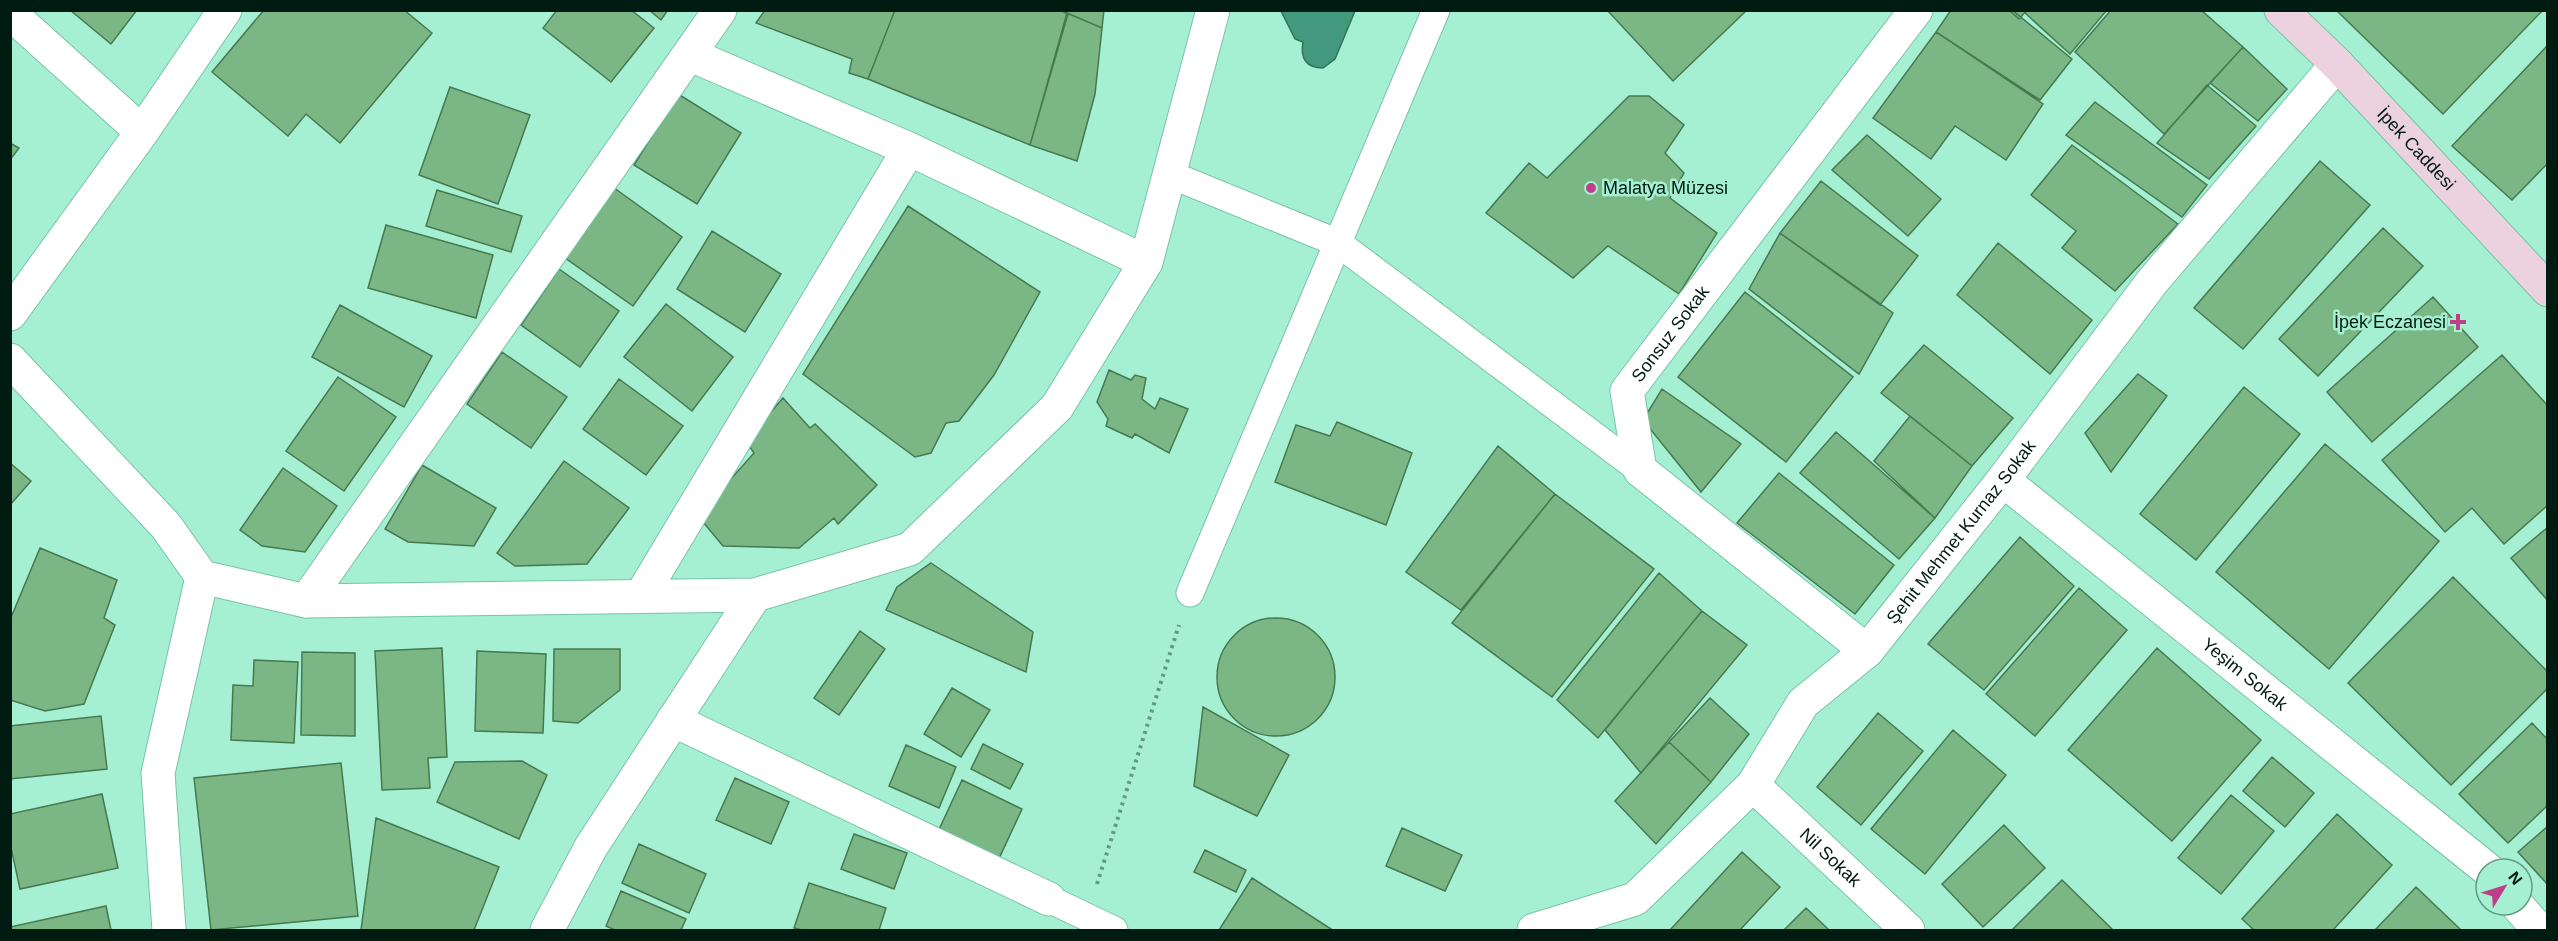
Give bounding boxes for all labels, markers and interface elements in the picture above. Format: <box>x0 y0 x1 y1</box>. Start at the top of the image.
street label: İpek Caddesi <box>2373 104 2459 194</box>
place label: Malatya Müzesi <box>1603 178 1728 198</box>
marker: Malatya Müzesi <box>1584 181 1598 195</box>
street label: Sonsuz Sokak <box>1628 281 1714 386</box>
place label: İpek Eczanesi <box>2334 312 2446 332</box>
marker: İpek Eczanesi <box>2451 315 2465 329</box>
street label: Şehit Mehmet Kurnaz Sokak <box>1883 435 2040 628</box>
street label: Yeşim Sokak <box>2198 634 2292 715</box>
street label: Nil Sokak <box>1796 824 1866 891</box>
north arrow <box>2474 857 2534 917</box>
text: N <box>2505 868 2526 888</box>

